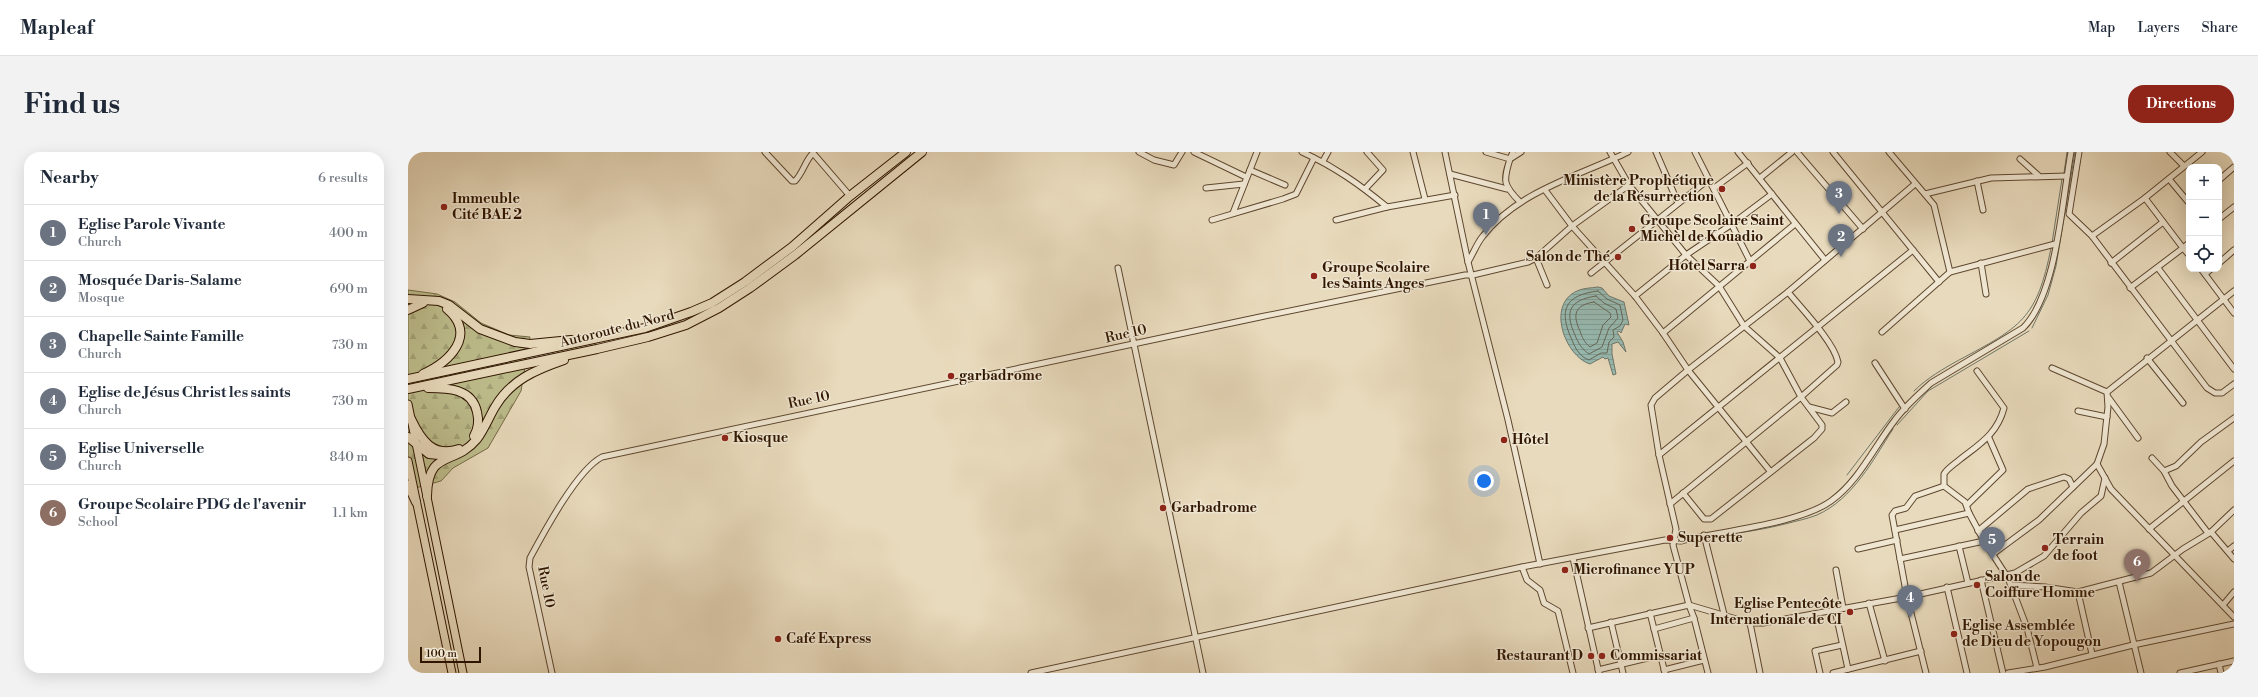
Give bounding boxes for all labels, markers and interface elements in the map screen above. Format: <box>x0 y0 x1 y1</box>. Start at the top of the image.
text: Mapleaf <box>20 16 93 40</box>
text: Map <box>2088 19 2115 37</box>
text: Layers <box>2137 19 2180 37</box>
text: Share <box>2202 19 2238 37</box>
button: Directions <box>2128 85 2234 123</box>
text: Find us <box>24 87 120 122</box>
map controls <box>2186 164 2222 272</box>
button: + <box>2186 164 2222 200</box>
text: Nearby <box>40 167 99 189</box>
text: 6 results <box>318 170 368 186</box>
place label: Ministère Prophétique de la Résurrection <box>1563 172 1714 206</box>
pin: 3 <box>1826 181 1852 214</box>
marker: Ministère Prophétique de la Résurrection <box>1717 184 1727 194</box>
place label: Immeuble Cité BAE 2 <box>452 190 522 224</box>
button: − <box>2186 200 2222 236</box>
marker: Immeuble Cité BAE 2 <box>439 202 449 212</box>
pin: 1 <box>1473 202 1499 235</box>
place label: Groupe Scolaire Saint Michèl de Kouadio <box>1640 212 1785 246</box>
text: Eglise Parole Vivante <box>78 215 226 234</box>
marker: Groupe Scolaire Saint Michèl de Kouadio <box>1627 224 1637 234</box>
pin: 2 <box>1828 224 1854 257</box>
text: 1 <box>50 225 56 241</box>
text: 400 m <box>329 225 368 241</box>
text: Church <box>78 234 122 250</box>
button: locate <box>2186 236 2222 272</box>
place label: Salon de Thé <box>1526 248 1610 266</box>
marker: Salon de Thé <box>1613 252 1623 262</box>
place label: Hotel Sarra <box>1669 257 1745 275</box>
place label: Groupe Scolaire les Saints Anges <box>1322 259 1431 293</box>
marker: Hotel Sarra <box>1748 261 1758 271</box>
text: Mosquée Daris-Salame <box>78 271 242 290</box>
marker: Groupe Scolaire les Saints Anges <box>1309 271 1319 281</box>
text: 2 <box>49 281 57 297</box>
text: 690 m <box>330 281 368 297</box>
text: Mosque <box>78 290 125 306</box>
street label: Autoroute du Nord <box>557 306 676 352</box>
street label: Rue 10 <box>1103 320 1149 348</box>
text: Chapelle Sainte Famille <box>78 327 244 346</box>
text: 3 <box>49 337 57 353</box>
text: 730 m <box>332 337 368 353</box>
text: Church <box>78 346 122 362</box>
place label: garbadrome <box>959 367 1043 385</box>
marker: garbadrome <box>946 371 956 381</box>
text: Eglise de Jésus Christ les saints <box>78 383 291 402</box>
street label: Rue 10 <box>786 387 832 413</box>
text: 4 <box>49 393 57 409</box>
text: 730 m <box>332 393 368 409</box>
text: Church <box>78 402 122 418</box>
place label: Kiosque <box>733 429 789 447</box>
place label: Hôtel <box>1512 431 1549 449</box>
marker: Kiosque <box>720 433 730 443</box>
marker: Hôtel <box>1499 435 1509 445</box>
text: Eglise Universelle <box>78 439 204 458</box>
text: 5 <box>49 449 57 465</box>
text: 840 m <box>329 449 368 465</box>
text: Church <box>78 458 122 474</box>
your location <box>1474 471 1494 491</box>
text: Groupe Scolaire PDG de l'avenir <box>78 495 306 514</box>
place label: Garbadrome <box>1171 499 1258 517</box>
marker: Garbadrome <box>1158 503 1168 513</box>
text: 6 <box>49 505 57 521</box>
text: 1.1 km <box>333 505 368 521</box>
text: School <box>78 514 118 530</box>
pin: 5 <box>1979 527 2005 560</box>
place label: Superette <box>1678 529 1743 547</box>
place label: Terrain de foot <box>2053 531 2105 565</box>
marker: Superette <box>1665 533 1675 543</box>
marker: Terrain de foot <box>2040 543 2050 553</box>
pin: 6 <box>2124 549 2150 582</box>
place label: Microfinance YUP <box>1573 561 1695 579</box>
street label: Rue 10 <box>533 564 559 610</box>
marker: Microfinance YUP <box>1560 565 1570 575</box>
place label: Salon de Coiffure Homme <box>1985 568 2095 602</box>
marker: Salon de Coiffure Homme <box>1972 580 1982 590</box>
pin: 4 <box>1897 585 1923 618</box>
place label: Eglise Pentecôte Internationale de CI <box>1710 595 1843 629</box>
marker: Eglise Pentecôte Internationale de CI <box>1845 607 1855 617</box>
place label: Eglise Assemblée de Dieu de Yopougon <box>1962 617 2102 651</box>
marker: Eglise Assemblée de Dieu de Yopougon <box>1949 629 1959 639</box>
place label: Café Express <box>786 630 871 648</box>
marker: Café Express <box>773 634 783 644</box>
scale bar <box>420 645 481 664</box>
text: 100 m <box>426 647 457 661</box>
place label: Restaurant D <box>1496 647 1583 665</box>
place label: Commissariat <box>1610 647 1703 665</box>
marker: Restaurant D <box>1586 651 1596 661</box>
marker: Commissariat <box>1597 651 1607 661</box>

